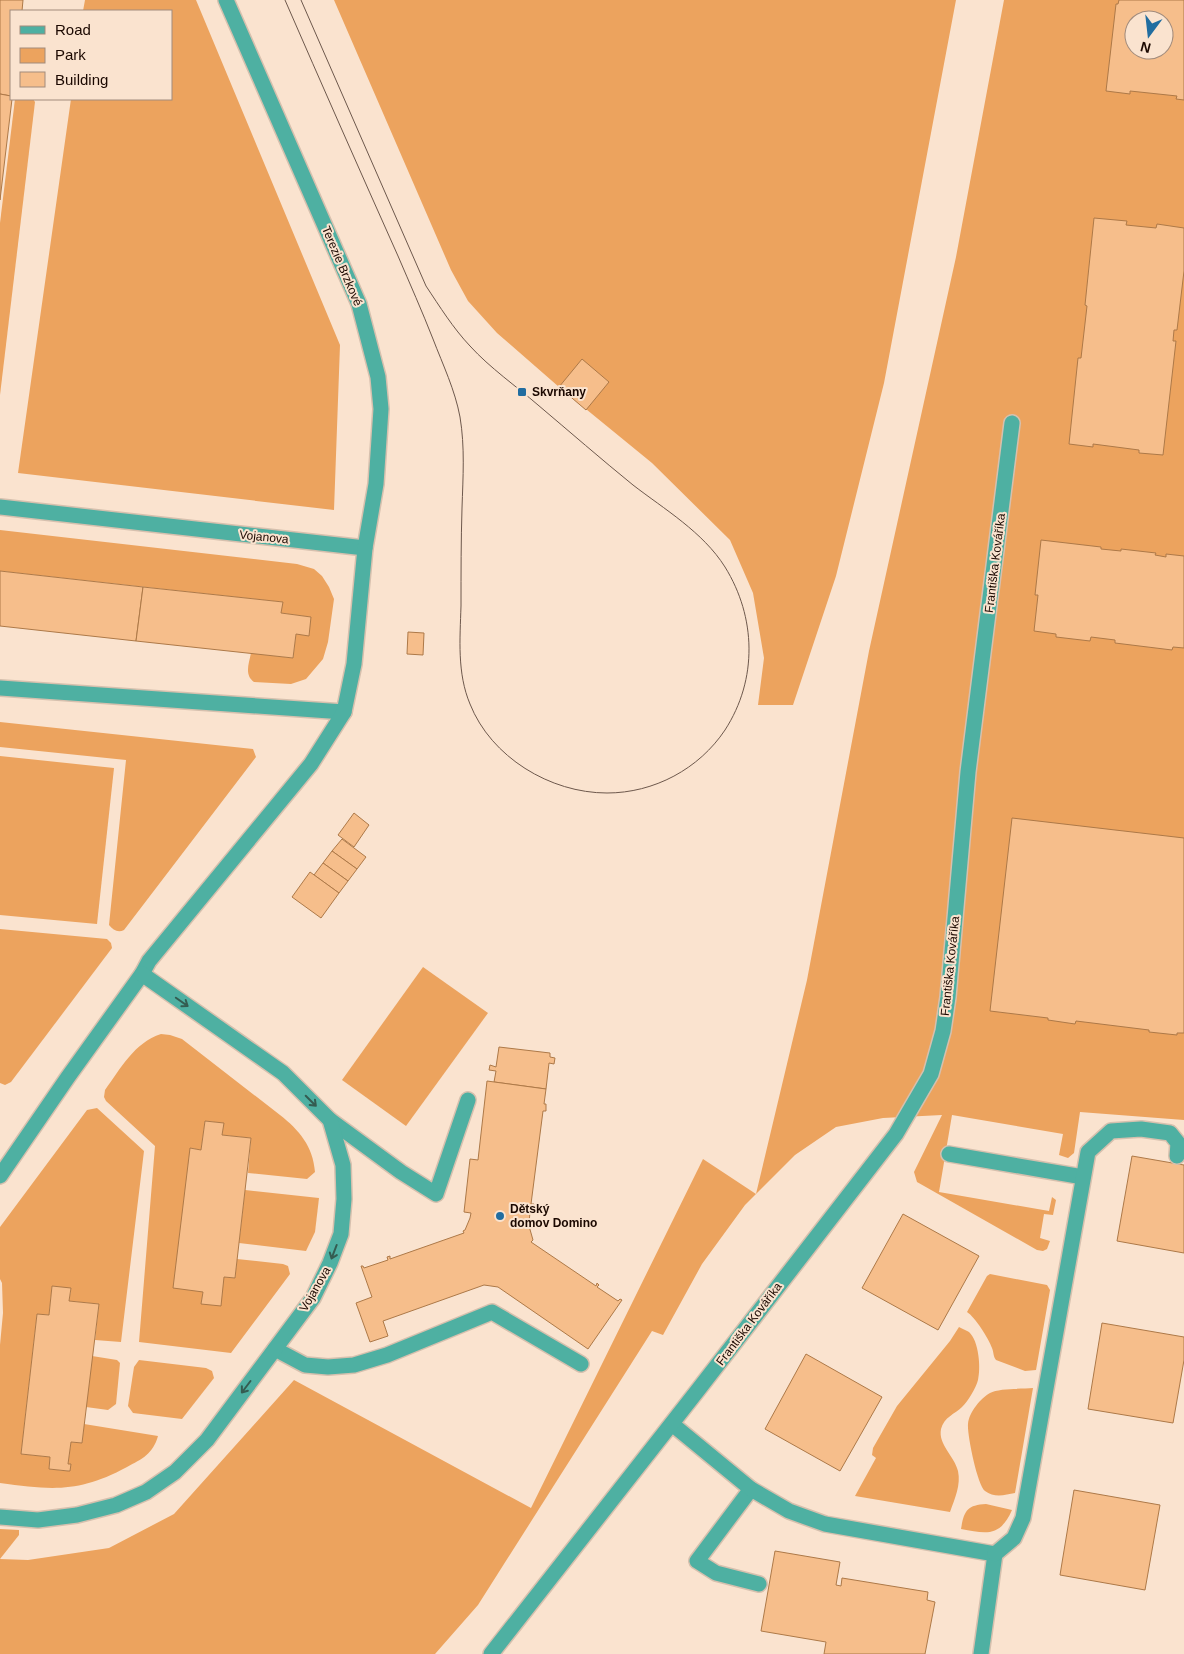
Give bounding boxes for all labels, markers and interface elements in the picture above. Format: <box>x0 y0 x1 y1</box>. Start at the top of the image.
legend <box>10 10 172 100</box>
north arrow <box>1124 10 1174 60</box>
text: Road <box>55 21 91 38</box>
text: N <box>1139 39 1153 57</box>
text: Park <box>55 46 86 63</box>
text: Building <box>55 71 108 88</box>
street label: Terezie Brzkové <box>319 224 365 308</box>
place label: Skvrňany <box>532 385 586 399</box>
marker: Skvrňany <box>516 386 528 398</box>
street label: Františka Kováříka <box>982 512 1008 614</box>
street label: Vojanova <box>239 527 290 547</box>
street label: Františka Kováříka <box>938 915 962 1016</box>
one-way arrow <box>175 997 189 1007</box>
one-way arrow <box>304 1094 316 1106</box>
place label: Dětský domov Domino <box>510 1202 597 1230</box>
marker: Dětský domov Domino <box>494 1210 506 1222</box>
one-way arrow <box>329 1244 338 1259</box>
street label: Vojanova <box>297 1264 334 1314</box>
street label: Františka Kováříka <box>713 1280 785 1368</box>
one-way arrow <box>241 1381 252 1394</box>

